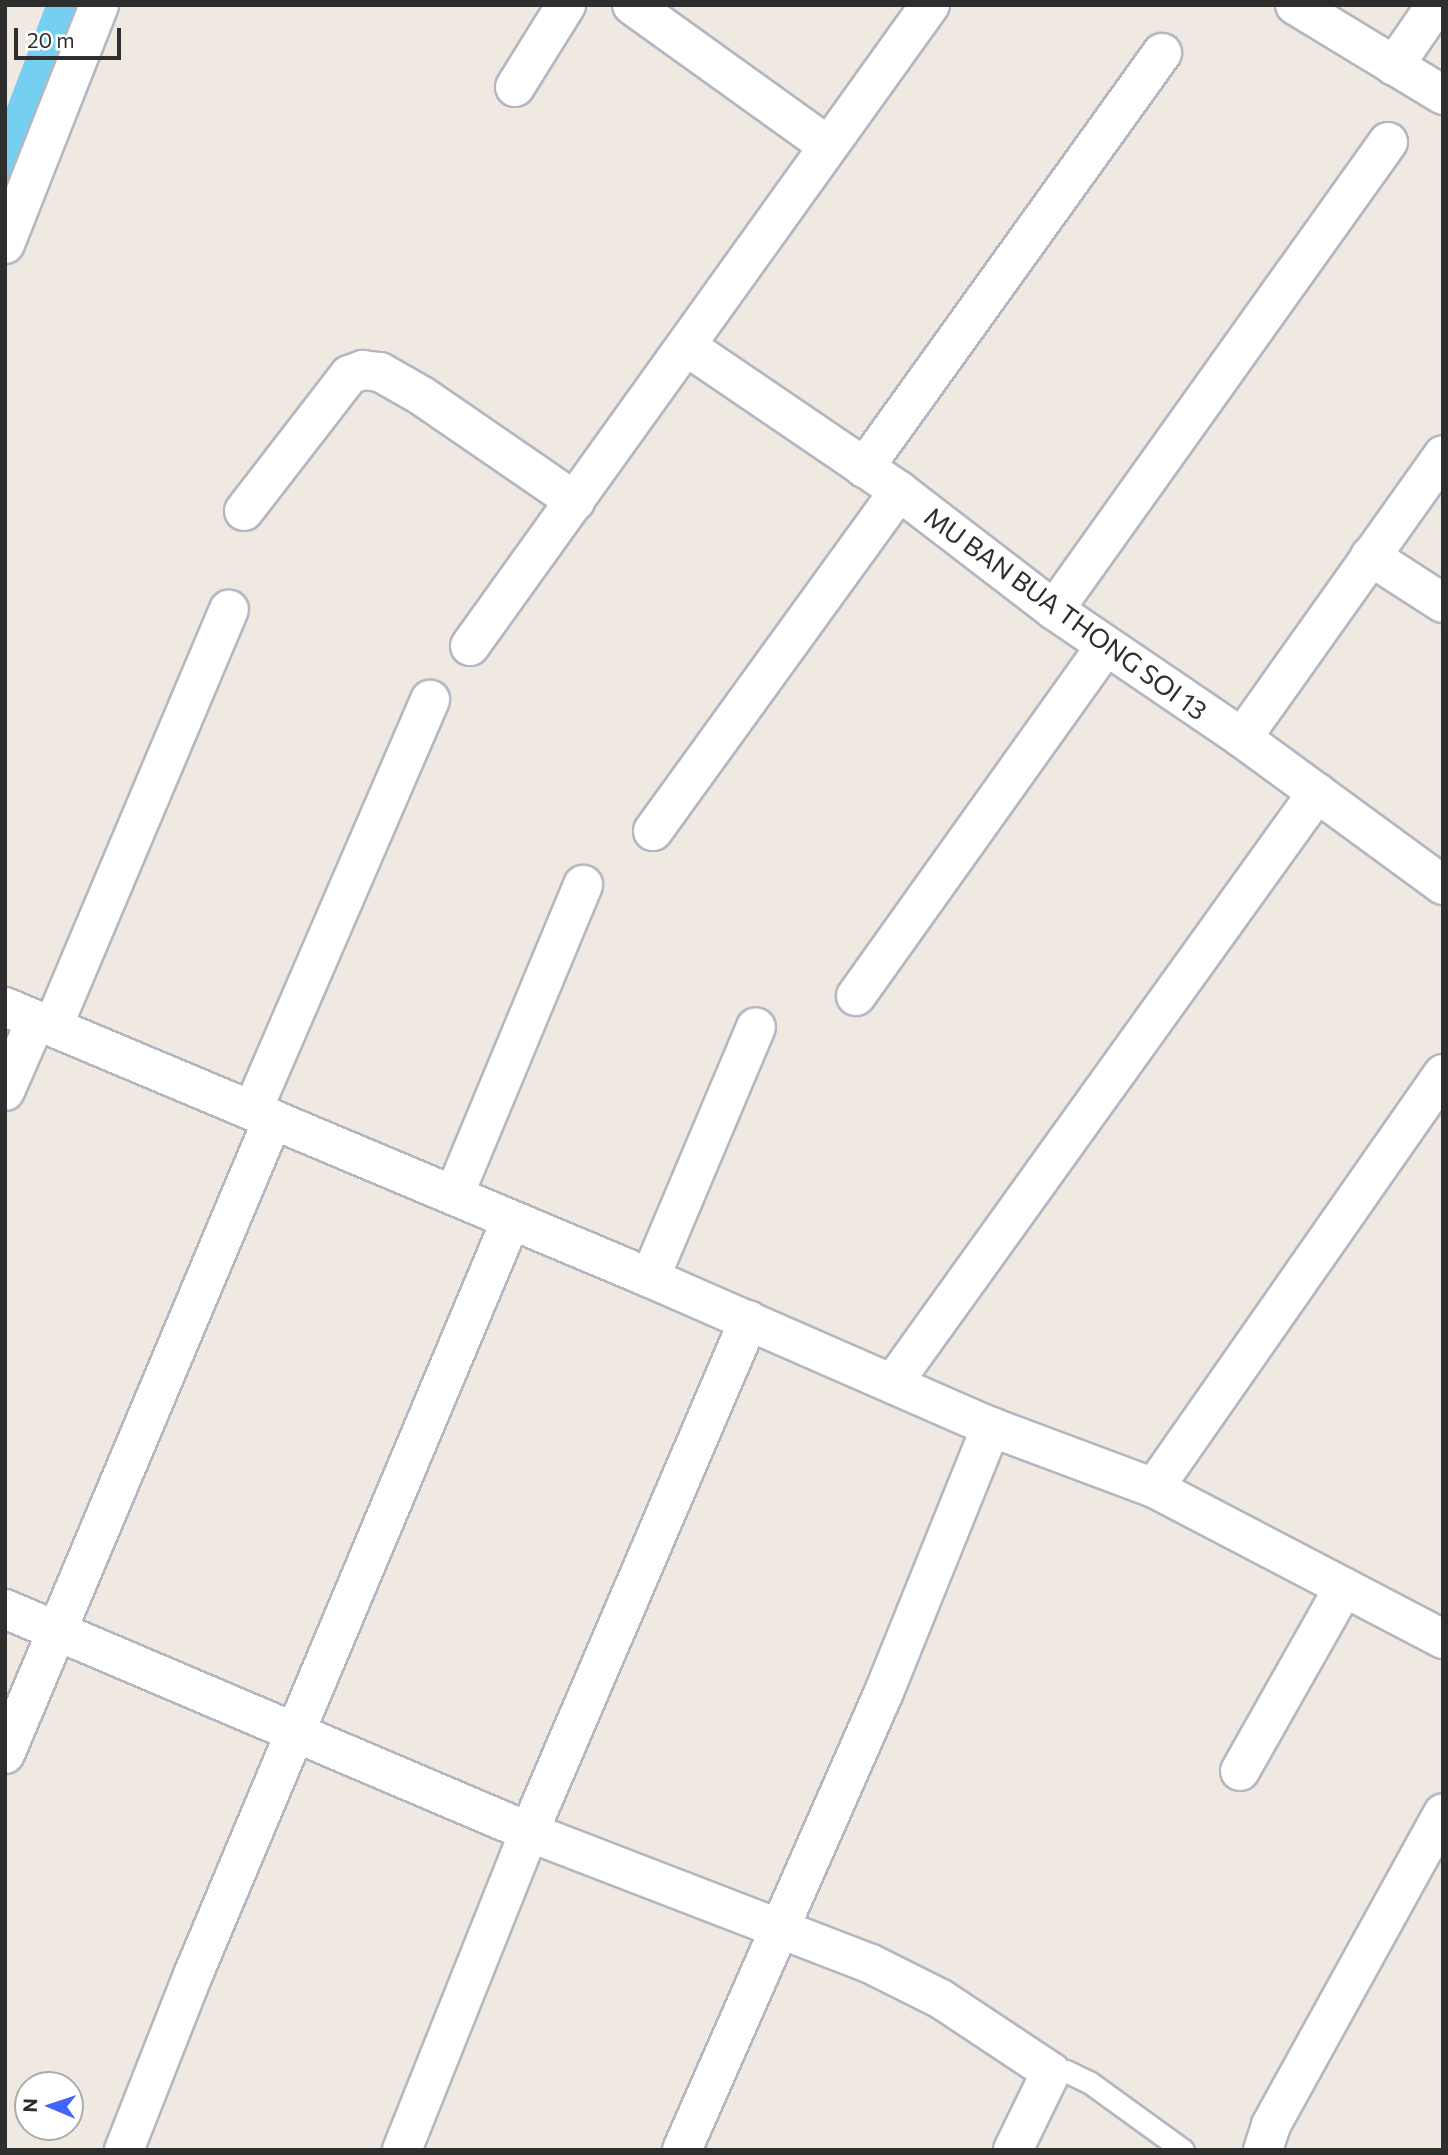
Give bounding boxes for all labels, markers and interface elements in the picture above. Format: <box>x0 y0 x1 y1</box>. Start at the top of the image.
scale bar <box>18 14 124 58</box>
text: 20 m <box>27 27 75 52</box>
street label: MU BAN BUA THONG SOI 13 <box>919 500 1213 726</box>
north arrow <box>14 2071 84 2141</box>
text: N <box>18 2098 41 2113</box>

